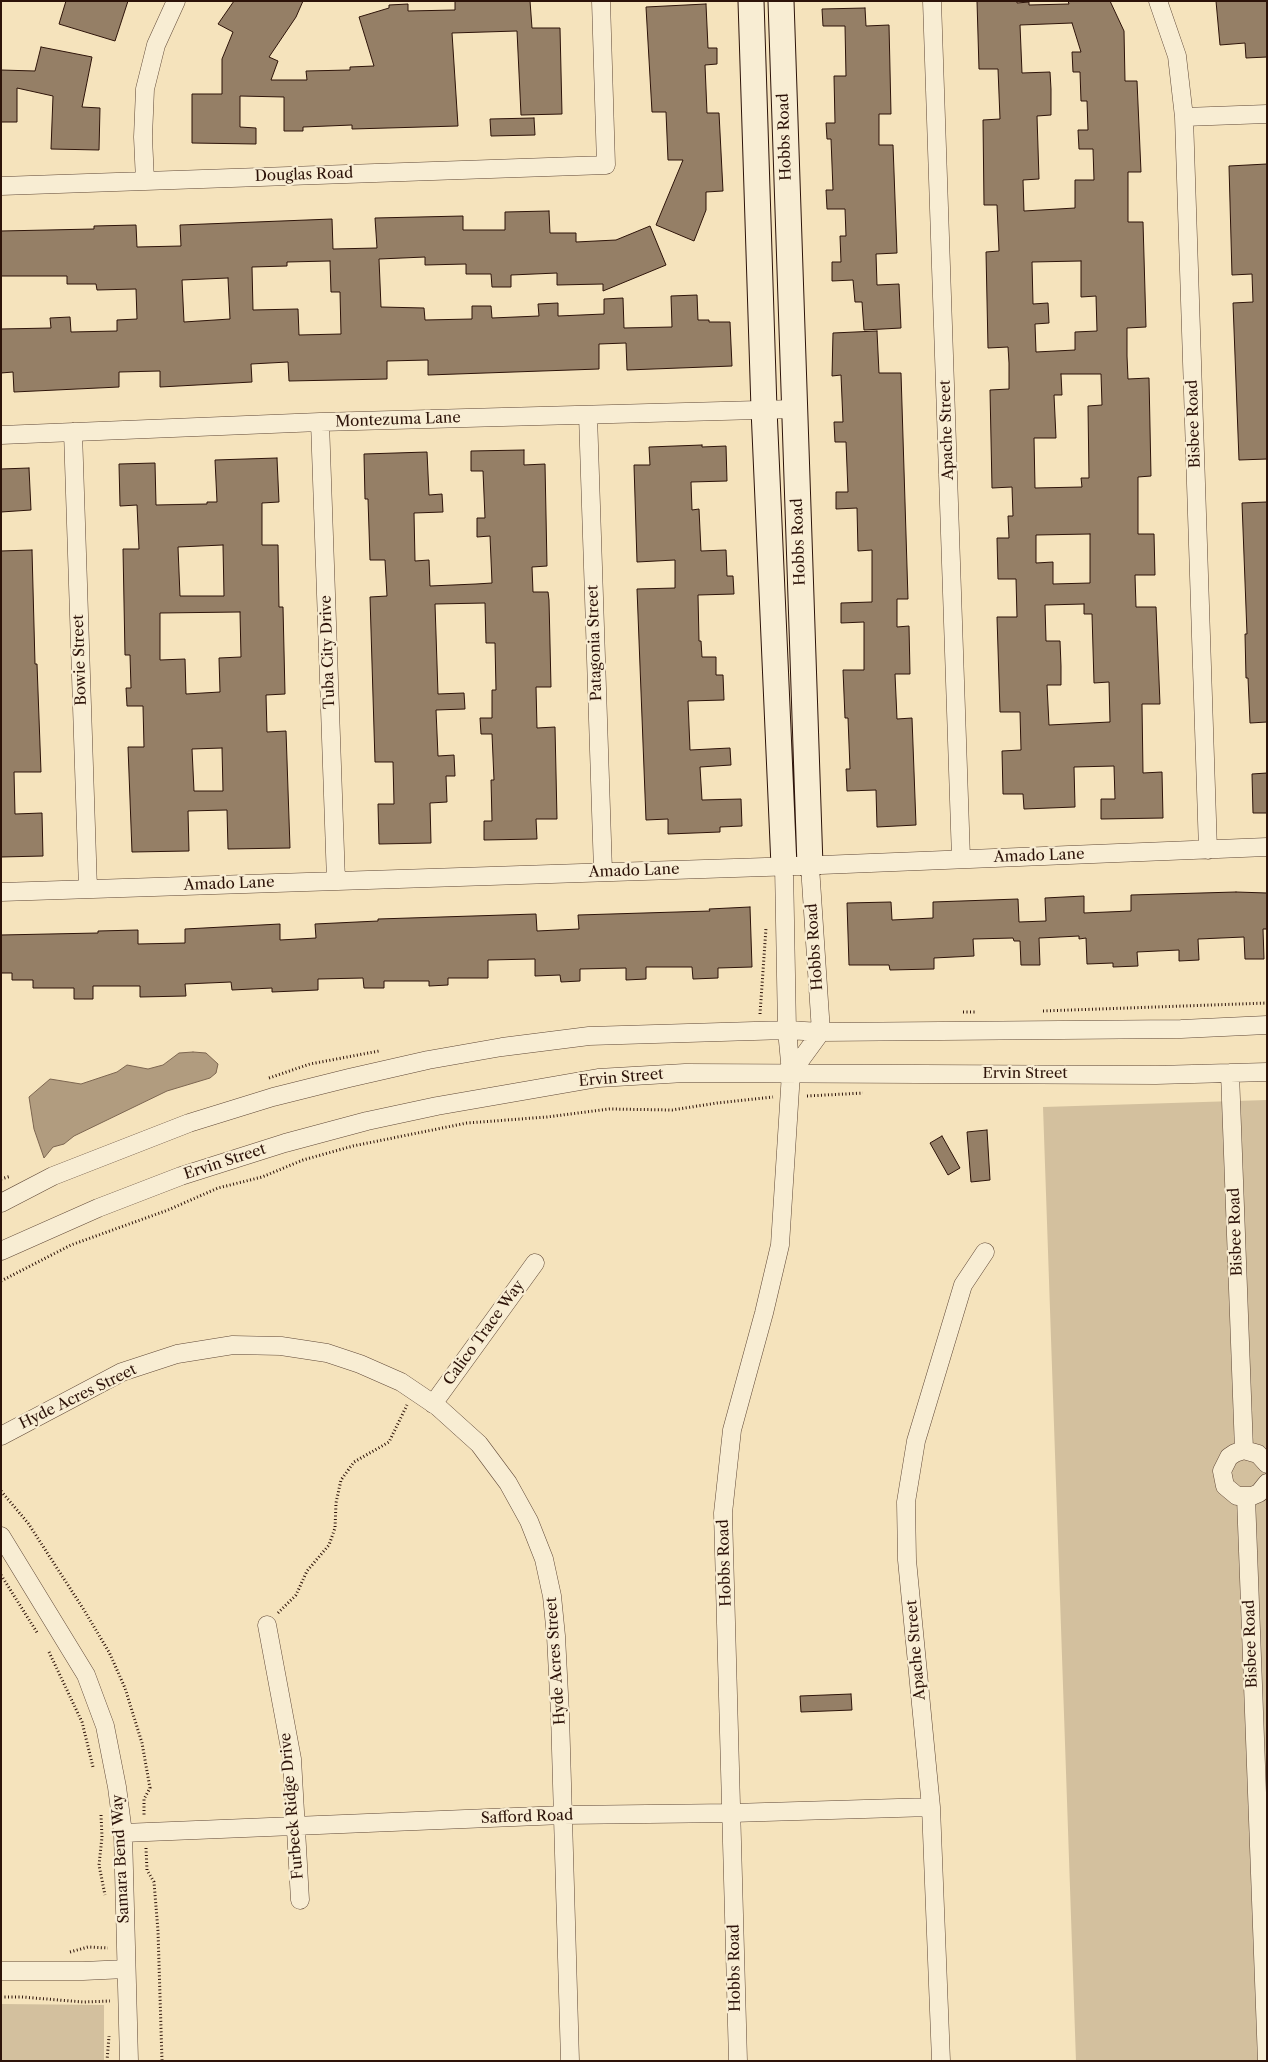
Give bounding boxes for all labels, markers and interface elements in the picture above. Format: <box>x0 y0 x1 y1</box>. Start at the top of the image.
street label: Hobbs Road <box>774 93 796 181</box>
street label: Douglas Road <box>254 164 354 186</box>
street label: Apache Street <box>936 379 958 481</box>
street label: Bisbee Road <box>1183 379 1205 469</box>
street label: Montezuma Lane <box>335 409 461 431</box>
street label: Hobbs Road <box>788 498 810 586</box>
street label: Patagonia Street <box>584 585 606 701</box>
street label: Tuba City Drive <box>317 595 339 709</box>
street label: Bowie Street <box>69 614 91 706</box>
street label: Amado Lane <box>993 845 1085 867</box>
street label: Amado Lane <box>588 860 680 882</box>
street label: Amado Lane <box>183 873 275 895</box>
street label: Hobbs Road <box>803 903 827 991</box>
street label: Ervin Street <box>578 1065 664 1091</box>
street label: Ervin Street <box>982 1065 1068 1083</box>
street label: Ervin Street <box>182 1140 268 1184</box>
street label: Bisbee Road <box>1225 1187 1247 1277</box>
street label: Calico Trace Way <box>440 1277 528 1389</box>
street label: Hyde Acres Street <box>16 1361 140 1433</box>
street label: Hobbs Road <box>714 1519 736 1607</box>
street label: Hyde Acres Street <box>543 1596 569 1726</box>
street label: Apache Street <box>903 1599 929 1701</box>
street label: Bisbee Road <box>1240 1599 1262 1689</box>
street label: Furbeck Ridge Drive <box>277 1732 307 1880</box>
street label: Samara Bend Way <box>109 1794 133 1924</box>
street label: Safford Road <box>480 1806 574 1828</box>
street label: Hobbs Road <box>725 1924 745 2012</box>

